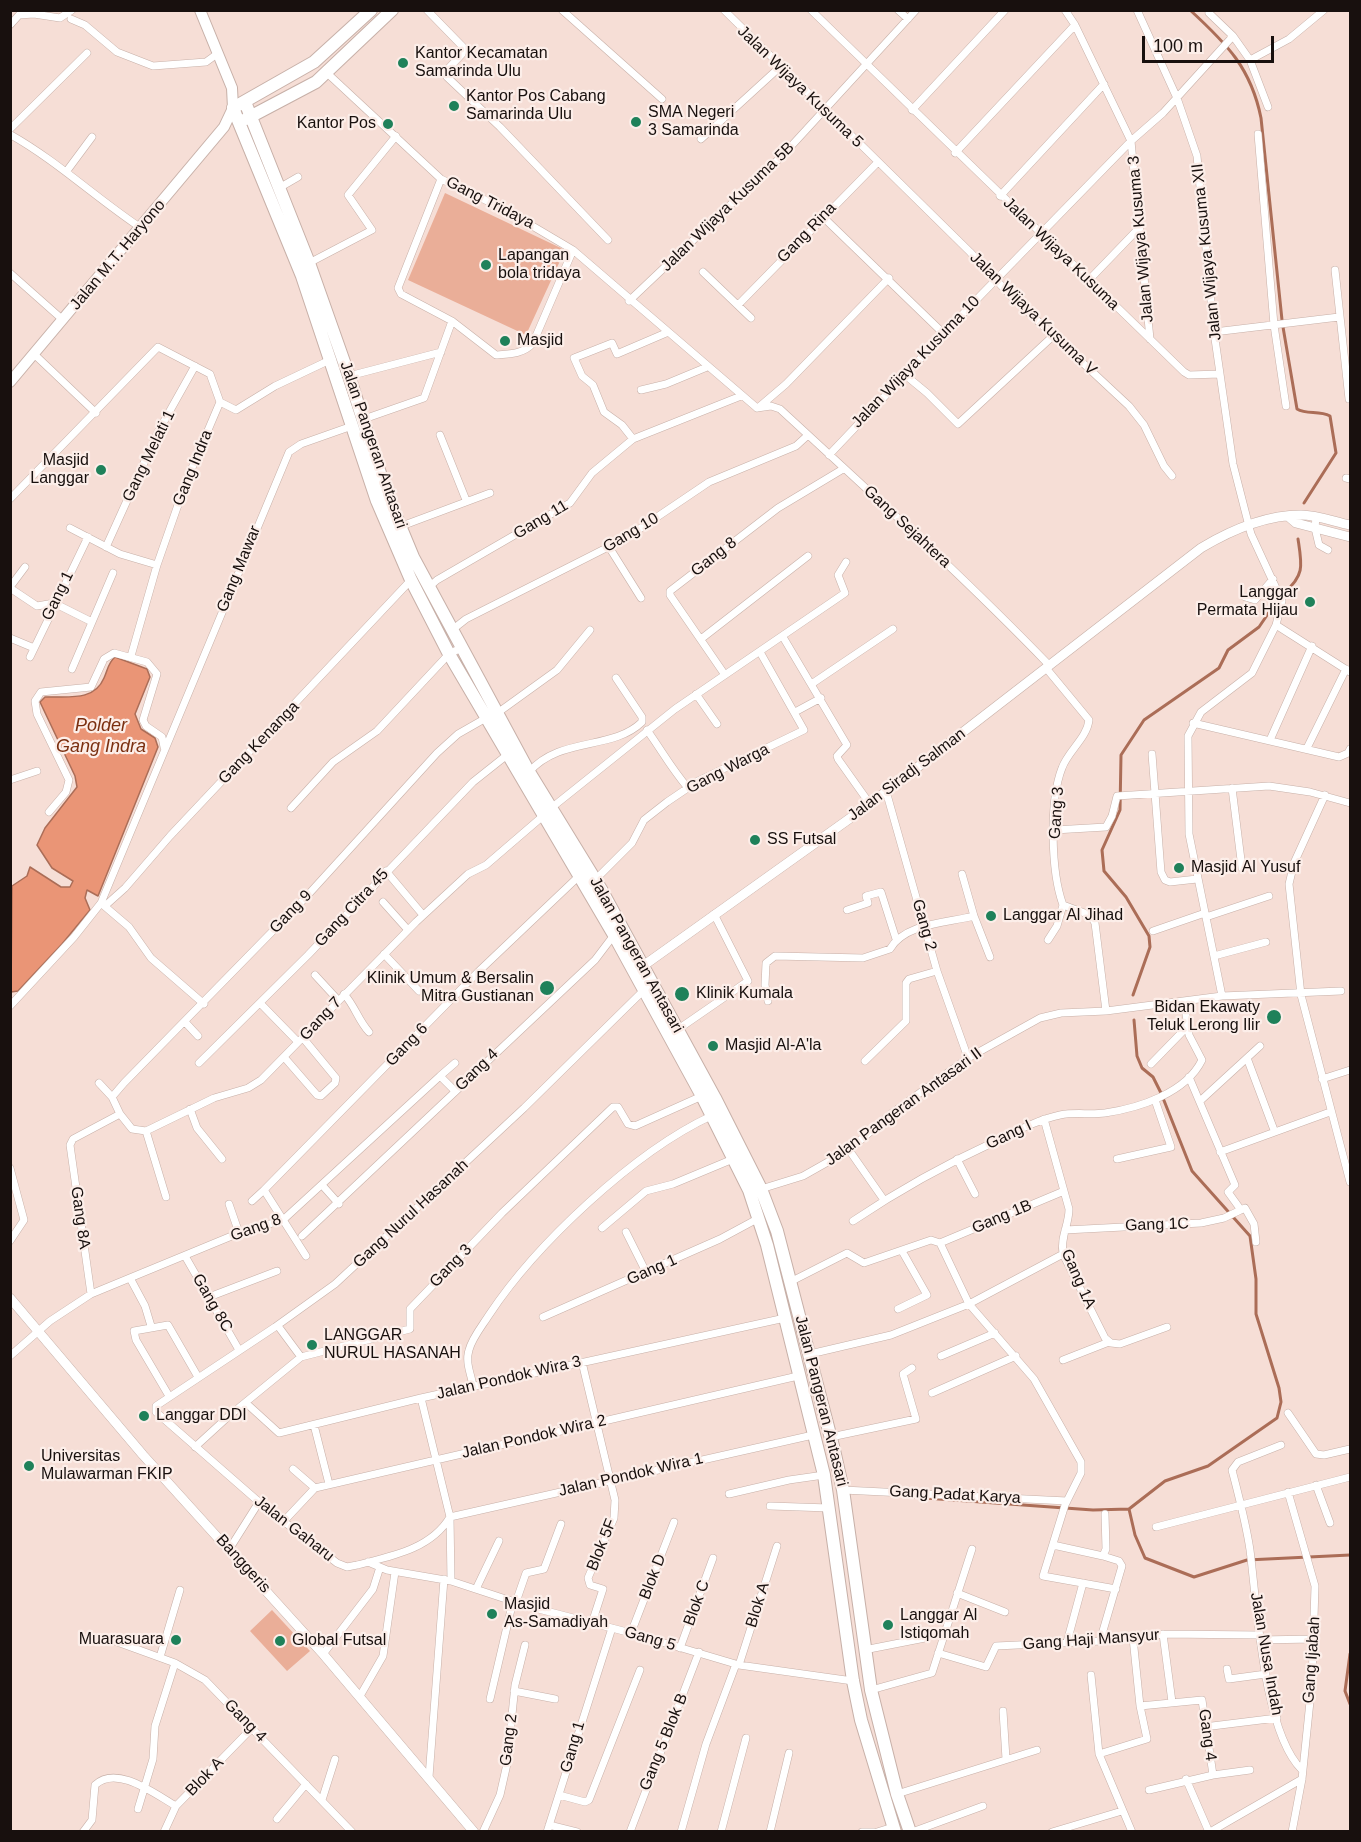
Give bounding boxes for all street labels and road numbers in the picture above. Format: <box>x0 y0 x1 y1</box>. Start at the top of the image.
street label: Jalan Wijaya Kusuma 5 <box>733 22 867 152</box>
street label: Jalan Wijaya Kusuma 5B <box>657 138 799 276</box>
street label: Jalan Wijaya Kusuma 3 <box>1124 155 1158 323</box>
street label: Jalan Wijaya Kusuma XII <box>1188 163 1226 341</box>
street label: Gang Tridaya <box>443 173 537 233</box>
street label: Jalan Wijaya Kusuma <box>999 194 1123 314</box>
street label: Jalan M.T. Haryono <box>66 196 170 314</box>
street label: Gang Rina <box>774 199 840 267</box>
street label: Jalan Wijaya Kusuma V <box>966 248 1100 380</box>
street label: Jalan Wijaya Kusuma 10 <box>848 292 984 432</box>
street label: Jalan Pangeran Antasari <box>335 359 411 531</box>
street label: Gang Melati 1 <box>119 407 179 505</box>
street label: Gang Indra <box>169 427 217 509</box>
street label: Gang Sejahtera <box>859 482 955 572</box>
street label: Gang 11 <box>510 496 572 544</box>
street label: Gang 10 <box>600 509 662 557</box>
street label: Gang Mawar <box>213 523 265 615</box>
street label: Gang 8 <box>687 533 741 581</box>
street label: Gang 1 <box>38 568 78 624</box>
street label: Gang Kenanga <box>215 698 303 788</box>
street label: Jalan Siradj Salman <box>844 725 970 825</box>
street label: Gang Warga <box>683 740 773 798</box>
street label: Gang 3 <box>1046 786 1068 840</box>
street label: Gang Citra 45 <box>311 865 393 951</box>
street label: Jalan Pangeran Antasari <box>585 874 687 1036</box>
street label: Gang 9 <box>266 886 316 938</box>
street label: Gang 2 <box>908 897 940 953</box>
street label: Gang 7 <box>296 993 346 1045</box>
street label: Gang 6 <box>382 1019 432 1071</box>
street label: Jalan Pangeran Antasari II <box>822 1044 986 1170</box>
street label: Gang 4 <box>451 1045 503 1095</box>
street label: Gang I <box>983 1116 1035 1154</box>
street label: Gang Nurul Hasanah <box>349 1156 473 1272</box>
street label: Gang 8A <box>66 1185 94 1251</box>
street label: Gang 1B <box>969 1196 1035 1238</box>
street label: Gang 8 <box>228 1210 284 1246</box>
street label: Gang 1C <box>1125 1214 1189 1236</box>
street label: Gang 3 <box>426 1240 476 1292</box>
street label: Gang 1A <box>1056 1246 1100 1312</box>
street label: Gang 1 <box>624 1251 680 1289</box>
street label: Gang 8C <box>188 1270 236 1336</box>
street label: Jalan Pangeran Antasari <box>790 1314 852 1488</box>
street label: Jalan Pondok Wira 3 <box>435 1352 583 1404</box>
street label: Jalan Pondok Wira 2 <box>460 1411 608 1463</box>
street label: Jalan Pondok Wira 1 <box>557 1449 705 1501</box>
street label: Gang Padat Karya <box>889 1482 1021 1508</box>
street label: Jalan Gaharu <box>250 1492 338 1566</box>
street label: Blok 5F <box>583 1516 621 1574</box>
street label: Banggeris <box>212 1531 274 1597</box>
street label: Blok D <box>636 1552 670 1602</box>
street label: Blok C <box>680 1578 714 1628</box>
street label: Blok A <box>742 1580 774 1630</box>
street label: Jalan Nusa Indah <box>1246 1591 1286 1717</box>
street label: Gang Ijabah <box>1299 1616 1325 1704</box>
street label: Gang 5 <box>622 1623 678 1655</box>
street label: Gang Haji Mansyur <box>1022 1626 1160 1654</box>
street label: Gang 5 Blok B <box>636 1691 692 1793</box>
street label: Gang 4 <box>220 1695 270 1747</box>
street label: Gang 4 <box>1194 1708 1220 1762</box>
street label: Gang 2 <box>496 1713 522 1767</box>
street label: Gang 1 <box>557 1719 589 1775</box>
street label: Blok A <box>182 1754 228 1800</box>

